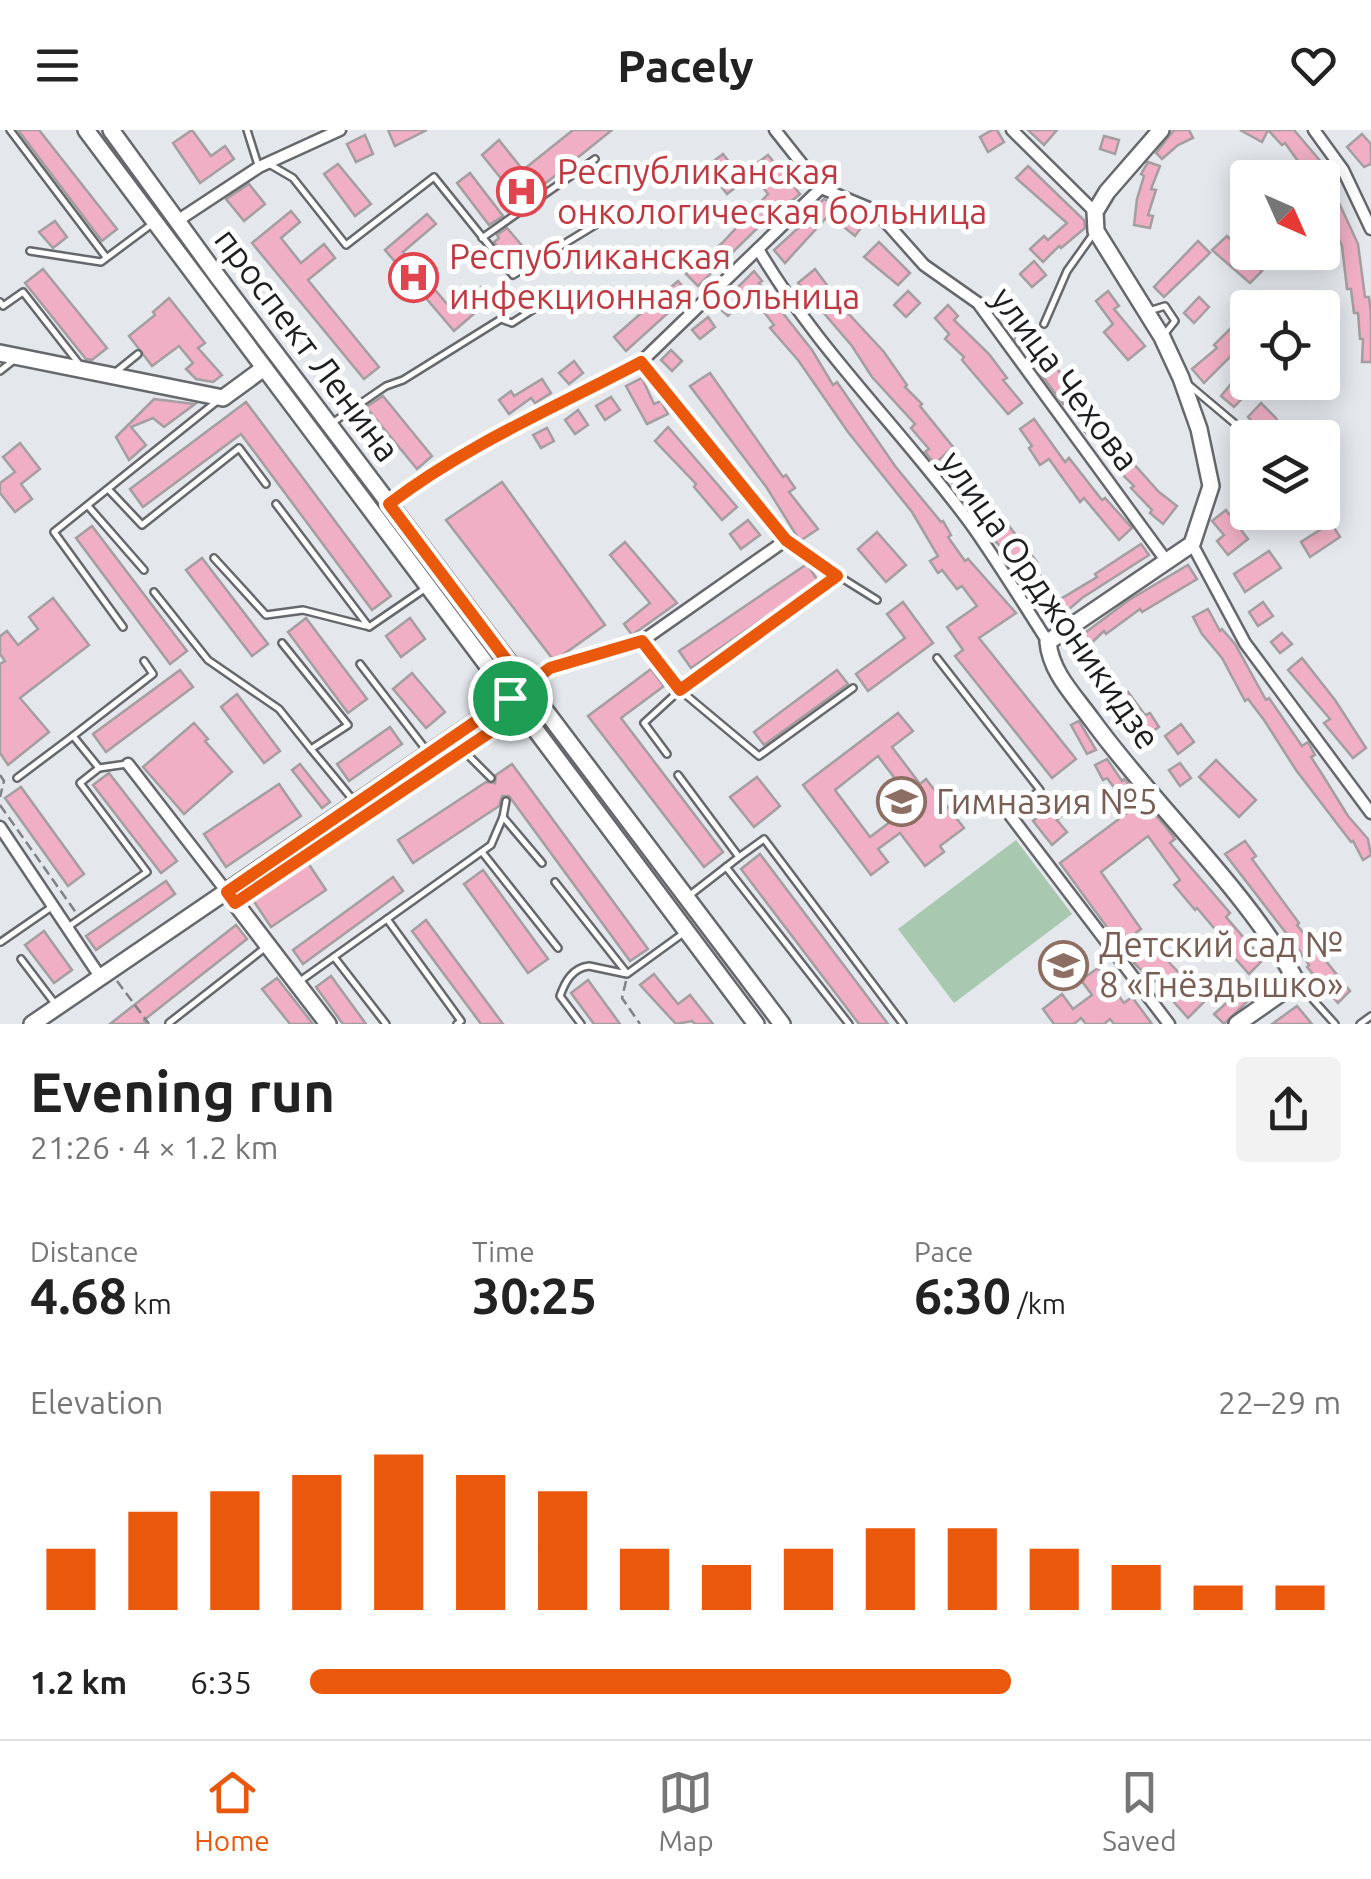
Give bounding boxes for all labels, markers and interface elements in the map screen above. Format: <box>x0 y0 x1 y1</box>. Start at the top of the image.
icon: menu <box>30 38 85 93</box>
icon: heart <box>1286 38 1341 93</box>
text: Pacely <box>617 40 754 91</box>
place label: Республиканская онкологическая больница <box>557 151 987 231</box>
north arrow <box>1230 160 1340 270</box>
map controls <box>1230 160 1340 530</box>
hospital icon: Республиканская онкологическая больница <box>496 166 548 218</box>
street label: проспект Ленина <box>207 220 408 469</box>
place label: Республиканская инфекционная больница <box>449 236 860 316</box>
hospital icon: Республиканская инфекционная больница <box>388 251 440 303</box>
street label: улица Чехова <box>984 279 1148 478</box>
button: locate <box>1230 290 1340 400</box>
button: layers <box>1230 420 1340 530</box>
street label: улица Орджоникидзе <box>933 443 1169 756</box>
pin <box>468 656 553 741</box>
icon: arrive <box>483 671 538 726</box>
school or university icon: Гимназия №5 <box>875 776 927 828</box>
place label: Гимназия №5 <box>936 781 1158 821</box>
place label: Детский сад № 8 «Гнёздышко» <box>1099 924 1343 1004</box>
school or university icon: Детский сад № 8 «Гнёздышко» <box>1038 939 1090 991</box>
button: share <box>1236 1057 1341 1162</box>
text: Evening run <box>30 1061 335 1122</box>
text: 21:26 · 4 × 1.2 km <box>30 1129 278 1165</box>
text: Distance <box>30 1236 138 1267</box>
text: Time <box>472 1236 535 1267</box>
text: Pace <box>914 1236 973 1267</box>
text: 4.68 <box>30 1267 127 1323</box>
text: 30:25 <box>472 1267 597 1323</box>
text: 6:30 <box>914 1267 1011 1323</box>
text: km <box>127 1288 172 1319</box>
text: /km <box>1011 1288 1066 1319</box>
text: Elevation <box>30 1384 163 1420</box>
text: 22–29 m <box>1218 1384 1341 1420</box>
text: 1.2 km <box>30 1664 127 1700</box>
text: 6:35 <box>190 1664 252 1700</box>
tab: Home <box>194 1765 270 1856</box>
tab: Map <box>658 1765 714 1856</box>
tab: Saved <box>1102 1765 1177 1856</box>

